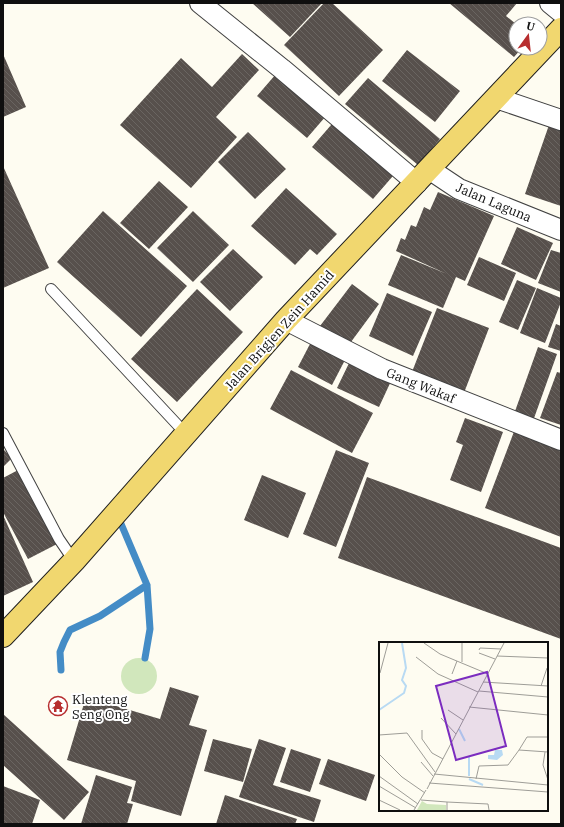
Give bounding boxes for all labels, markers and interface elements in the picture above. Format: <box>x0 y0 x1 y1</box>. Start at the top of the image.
north arrow <box>508 16 548 56</box>
text: U <box>525 18 537 34</box>
street label: Jalan Laguna <box>453 179 534 226</box>
street label: Jalan Brigjen Zein Hamid <box>221 267 338 394</box>
street label: Gang Wakaf <box>384 364 459 408</box>
inset map <box>379 642 548 811</box>
place label: Klenteng Seng Ong <box>72 691 130 723</box>
temple icon: Klenteng Seng Ong <box>47 695 69 717</box>

